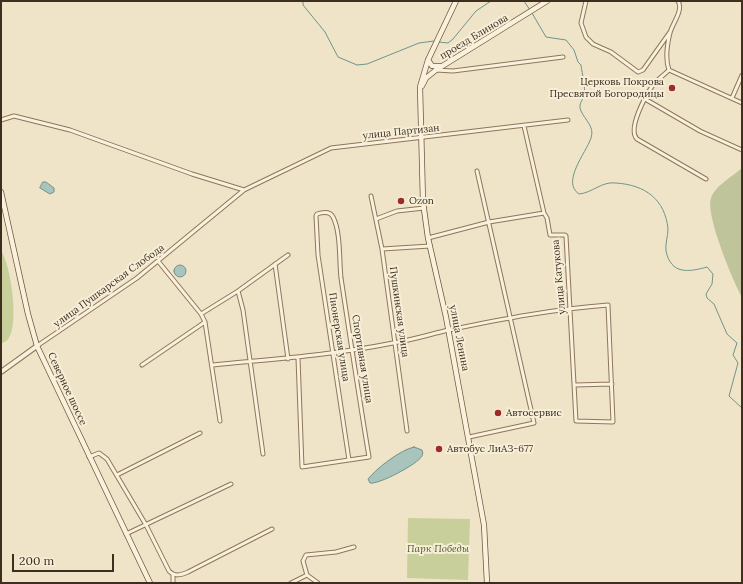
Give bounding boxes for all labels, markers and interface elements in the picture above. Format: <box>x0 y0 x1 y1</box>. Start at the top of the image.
street label: проезд Блинова <box>438 12 510 62</box>
place label: Церковь Покрова Пресвятой Богородицы <box>550 76 664 100</box>
marker: Церковь Покрова Пресвятой Богородицы <box>667 83 677 93</box>
street label: улица Партизан <box>362 122 440 142</box>
place label: Ozon <box>409 195 434 207</box>
marker: Ozon <box>396 196 406 206</box>
street label: улица Катукова <box>550 239 568 315</box>
street label: улица Пушкарская Слобода <box>51 242 167 330</box>
street label: Пушкинская улица <box>387 266 411 358</box>
street label: Пионерская улица <box>326 292 352 382</box>
street label: улица Ленина <box>447 304 471 372</box>
street label: Спортивная улица <box>349 314 375 404</box>
street label: Северное шоссе <box>45 351 89 427</box>
place label: Автосервис <box>506 407 562 419</box>
marker: Автосервис <box>493 408 503 418</box>
place label: Автобус ЛиАЗ-677 <box>447 443 533 455</box>
marker: Автобус ЛиАЗ-677 <box>434 444 444 454</box>
park label: Парк Победы <box>407 543 469 555</box>
scale bar <box>14 546 116 572</box>
text: 200 m <box>19 553 54 568</box>

